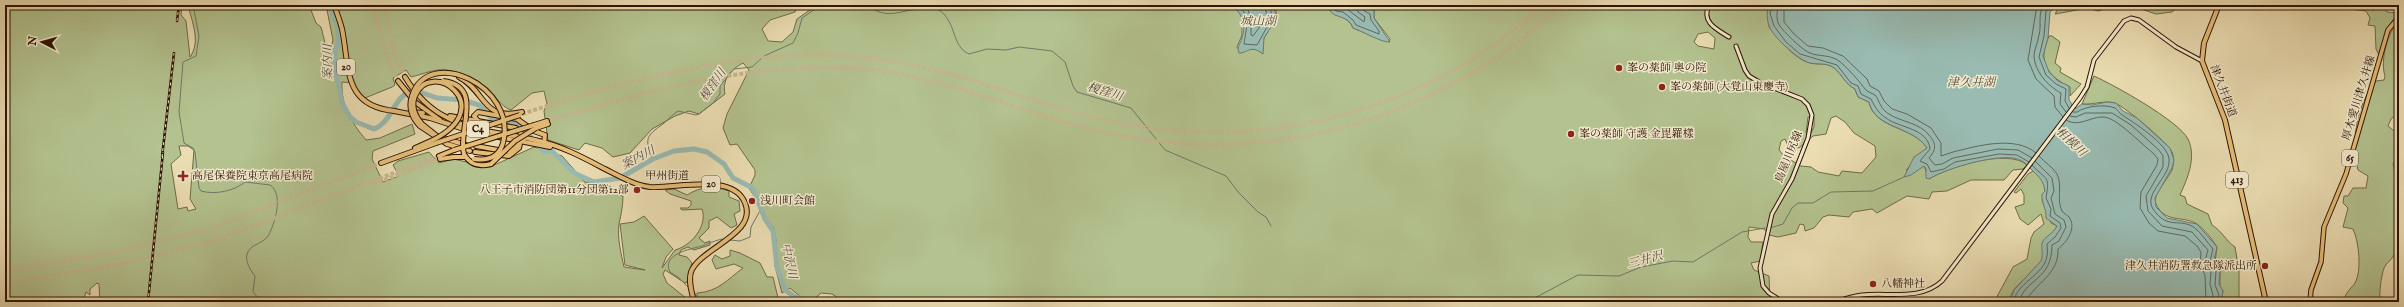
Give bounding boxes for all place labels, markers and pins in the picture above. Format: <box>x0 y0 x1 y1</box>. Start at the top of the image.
place label: 峯の薬師 奥の院 <box>1627 61 1706 75</box>
marker: 峯の薬師 奥の院 <box>1614 63 1624 73</box>
place label: 峯の薬師 (大覚山東慶寺) <box>1670 80 1788 94</box>
marker: 峯の薬師 (大覚山東慶寺) <box>1657 82 1667 92</box>
place label: 峯の薬師 守護 金毘羅樣 <box>1579 127 1694 141</box>
marker: 峯の薬師 守護 金毘羅樣 <box>1566 129 1576 139</box>
place label: 高尾保養院東京高尾病院 <box>192 169 313 183</box>
marker: 高尾保養院東京高尾病院 <box>177 170 189 182</box>
place label: 八王子市消防団第11分団第12部 <box>480 183 629 197</box>
marker: 八王子市消防団第11分団第12部 <box>632 185 642 195</box>
place label: 浅川町会館 <box>760 194 815 208</box>
marker: 浅川町会館 <box>747 196 757 206</box>
place label: 津久井消防署救急隊派出所 <box>2125 259 2257 273</box>
marker: 津久井消防署救急隊派出所 <box>2260 261 2270 271</box>
place label: 八幡神社 <box>1881 277 1925 291</box>
marker: 八幡神社 <box>1868 279 1878 289</box>

